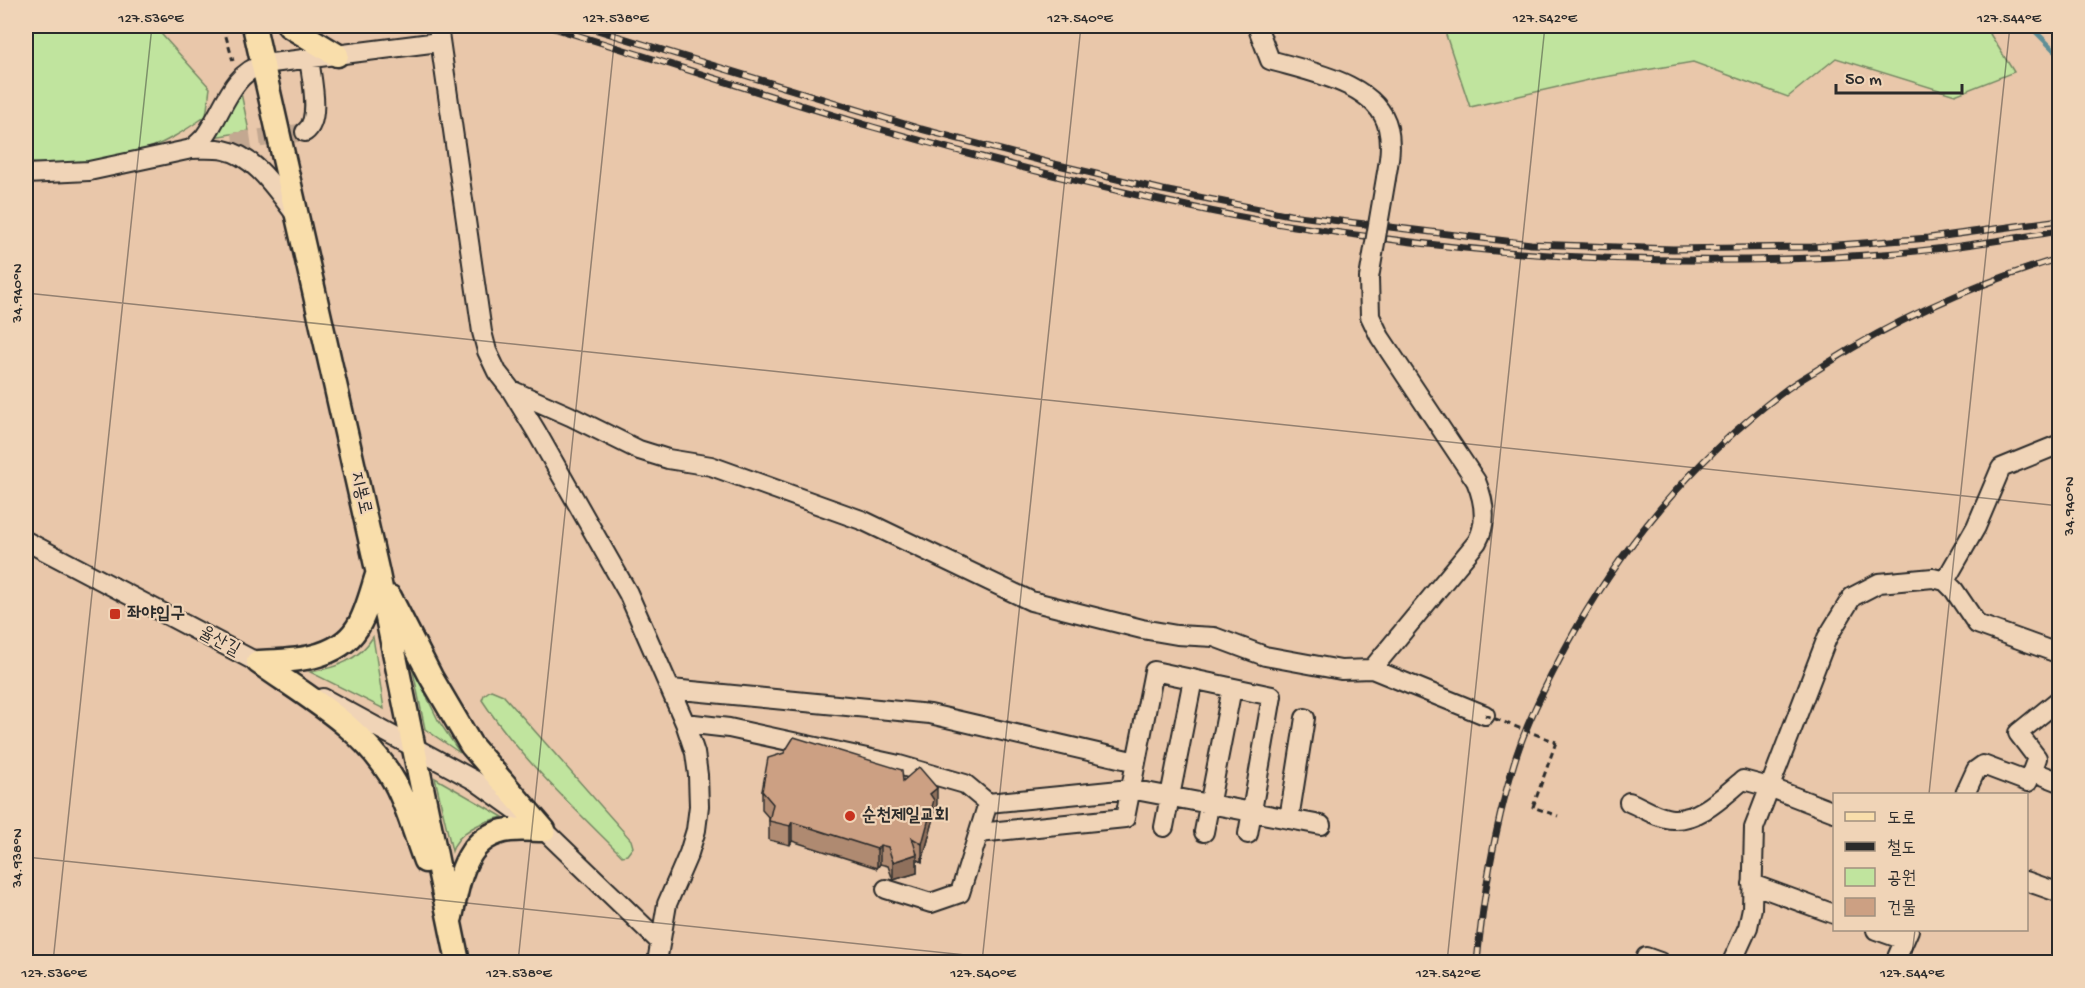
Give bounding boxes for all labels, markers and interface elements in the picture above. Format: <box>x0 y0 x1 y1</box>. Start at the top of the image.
text: 127.536°E <box>117 10 184 28</box>
text: 127.538°E <box>582 10 650 28</box>
text: 127.540°E <box>1046 10 1113 28</box>
text: 127.542°E <box>1512 10 1578 28</box>
text: 127.544°E <box>1976 10 2042 28</box>
scale bar <box>1836 57 1962 95</box>
text: 50 m <box>1845 70 1882 91</box>
text: 34.940°N <box>9 263 27 324</box>
street label: 지봉로 <box>345 469 375 517</box>
text: 34.940°N <box>2061 476 2079 537</box>
place label: 좌야입구 <box>127 604 185 625</box>
marker: 좌야입구 <box>108 607 122 621</box>
street label: 율산길 <box>195 623 244 662</box>
legend <box>1833 793 2028 931</box>
place label: 순천제일교회 <box>862 805 949 827</box>
marker: 순천제일교회 <box>843 809 857 823</box>
text: 도로 <box>1887 809 1916 830</box>
text: 34.938°N <box>9 828 27 889</box>
text: 철도 <box>1887 839 1916 860</box>
text: 공원 <box>1887 869 1916 890</box>
text: 건물 <box>1887 899 1916 920</box>
text: 127.536°E <box>20 965 87 983</box>
text: 127.538°E <box>485 965 553 983</box>
text: 127.540°E <box>949 965 1016 983</box>
text: 127.542°E <box>1415 965 1481 983</box>
text: 127.544°E <box>1879 965 1945 983</box>

